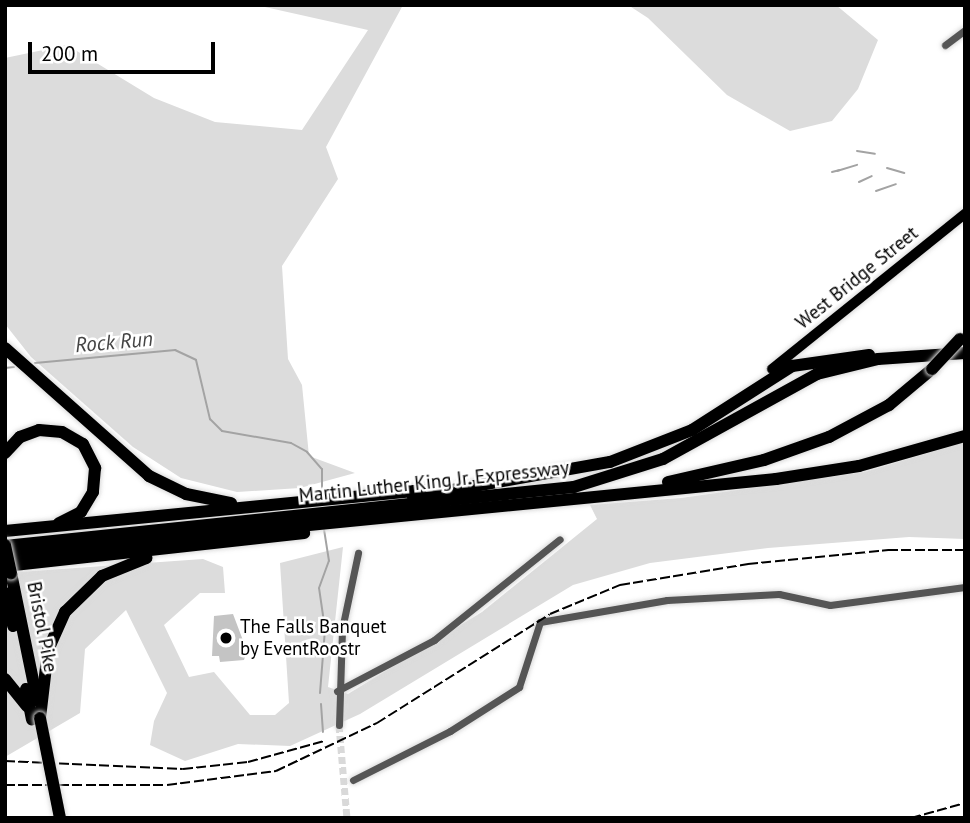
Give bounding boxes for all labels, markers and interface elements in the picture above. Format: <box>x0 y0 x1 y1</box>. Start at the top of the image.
scale bar <box>32 28 219 72</box>
text: 200 m <box>41 40 98 67</box>
street label: West Bridge Street <box>791 222 923 334</box>
water label: Rock Run <box>74 326 154 358</box>
street label: Martin Luther King Jr. Expressway <box>297 456 571 508</box>
street label: Bristol Pike <box>22 580 62 674</box>
place label: The Falls Banquet by EventRoostr <box>240 616 387 660</box>
marker: The Falls Banquet by EventRoostr <box>218 630 234 646</box>

